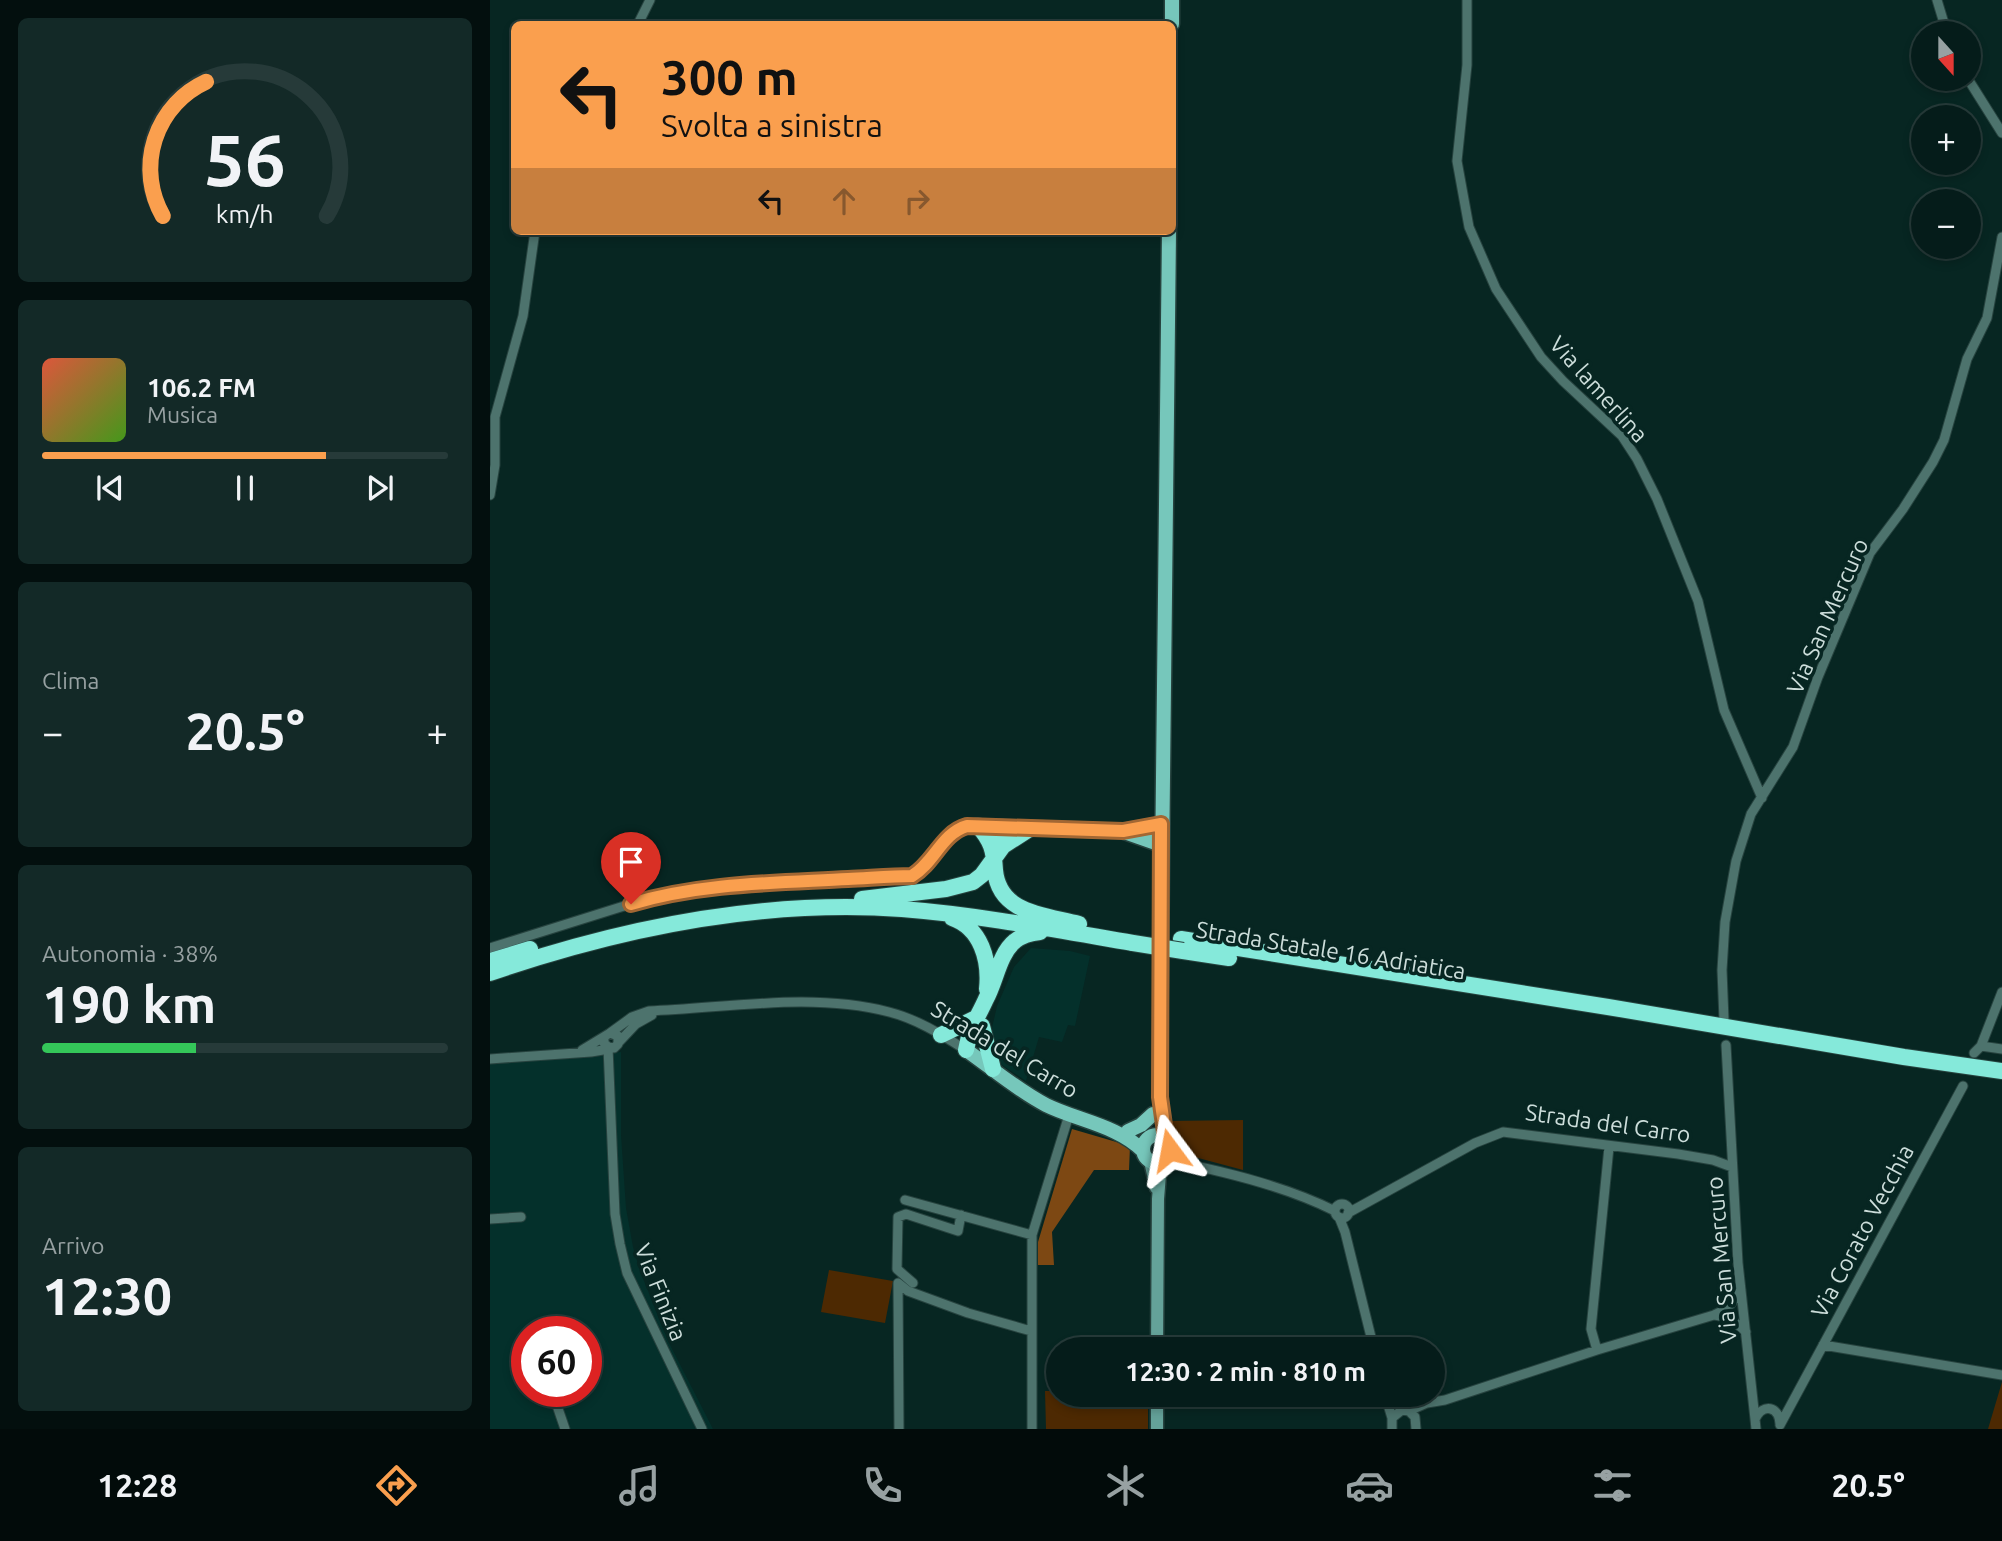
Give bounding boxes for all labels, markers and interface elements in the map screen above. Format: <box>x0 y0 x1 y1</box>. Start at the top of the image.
north arrow <box>1911 21 1981 91</box>
map controls <box>1911 21 1981 259</box>
icon: left <box>546 49 637 140</box>
text: 300 m <box>661 49 798 104</box>
button: + <box>1911 105 1981 175</box>
text: Svolta a sinistra <box>661 107 883 143</box>
text: 56 <box>204 118 286 200</box>
icon: left <box>752 182 790 220</box>
icon: ahead <box>825 182 863 220</box>
icon: right <box>898 182 936 220</box>
button: − <box>1911 189 1981 259</box>
text: km/h <box>216 200 274 228</box>
street label: Via lamerlina <box>1545 331 1653 447</box>
text: 106.2 FM <box>147 373 256 402</box>
text: Musica <box>147 402 218 427</box>
icon: previous <box>91 469 129 507</box>
icon: pause <box>226 469 264 507</box>
icon: next <box>361 469 399 507</box>
street label: Via San Mercuro <box>1781 534 1873 698</box>
text: Clima <box>42 668 99 693</box>
text: 20.5° <box>185 702 305 760</box>
text: − <box>42 711 63 753</box>
text: + <box>427 711 448 753</box>
pin <box>601 832 661 904</box>
icon: arrive <box>612 843 650 881</box>
street label: Strada Statale 16 Adriatica <box>1194 916 1468 984</box>
text: Autonomia · 38% <box>42 941 218 966</box>
text: 190 km <box>42 975 216 1033</box>
street label: Strada del Carro <box>927 995 1083 1103</box>
street label: Strada del Carro <box>1524 1099 1692 1147</box>
position arrow <box>1133 1113 1207 1187</box>
street label: Via Corato Vecchia <box>1806 1140 1918 1322</box>
street label: Via San Mercuro <box>1701 1175 1741 1345</box>
text: Arrivo <box>42 1233 105 1258</box>
street label: Via Finizia <box>630 1240 692 1344</box>
text: 12:30 <box>42 1267 172 1325</box>
speed limit sign: 60 <box>511 1316 602 1407</box>
text: 12:30 · 2 min · 810 m <box>1125 1357 1366 1386</box>
icon: directions <box>372 1461 421 1510</box>
icon: music <box>615 1461 664 1510</box>
icon: phone <box>858 1461 907 1510</box>
icon: climate <box>1101 1461 1150 1510</box>
icon: car <box>1345 1461 1394 1510</box>
icon: filters <box>1588 1461 1637 1510</box>
text: 12:28 <box>97 1467 177 1503</box>
text: 20.5° <box>1831 1467 1905 1503</box>

